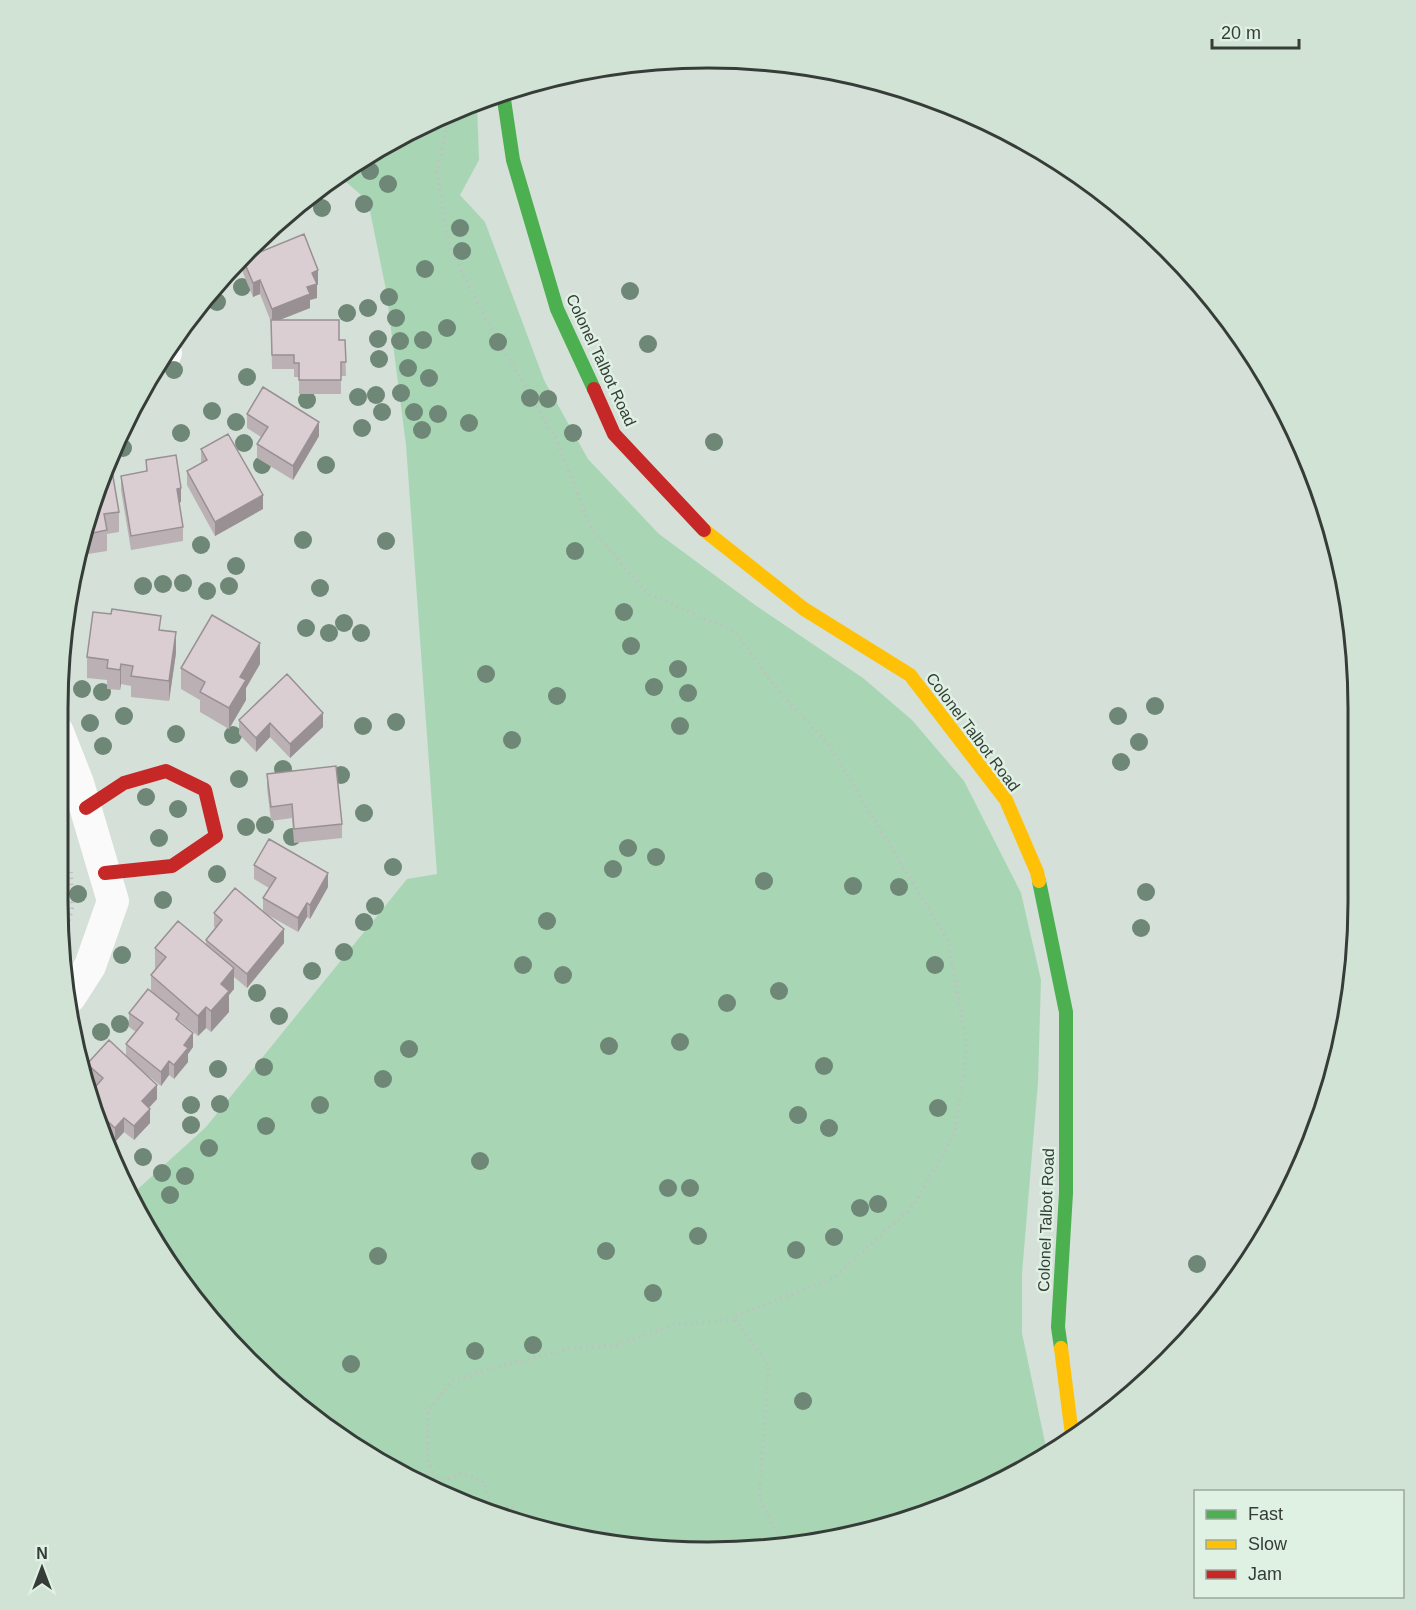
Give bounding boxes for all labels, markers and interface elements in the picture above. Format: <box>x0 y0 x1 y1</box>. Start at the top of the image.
scale bar <box>1212 12 1299 50</box>
text: 20 m <box>1221 23 1261 43</box>
street label: Colonel Talbot Road <box>563 291 639 429</box>
street label: Colonel Talbot Road <box>923 669 1023 795</box>
street label: Colonel Talbot Road <box>1035 1148 1057 1292</box>
legend <box>1194 1490 1404 1598</box>
text: Fast <box>1248 1504 1283 1524</box>
text: Slow <box>1248 1534 1288 1554</box>
north arrow <box>12 1538 72 1598</box>
text: N <box>36 1545 48 1562</box>
text: Jam <box>1248 1564 1282 1584</box>

